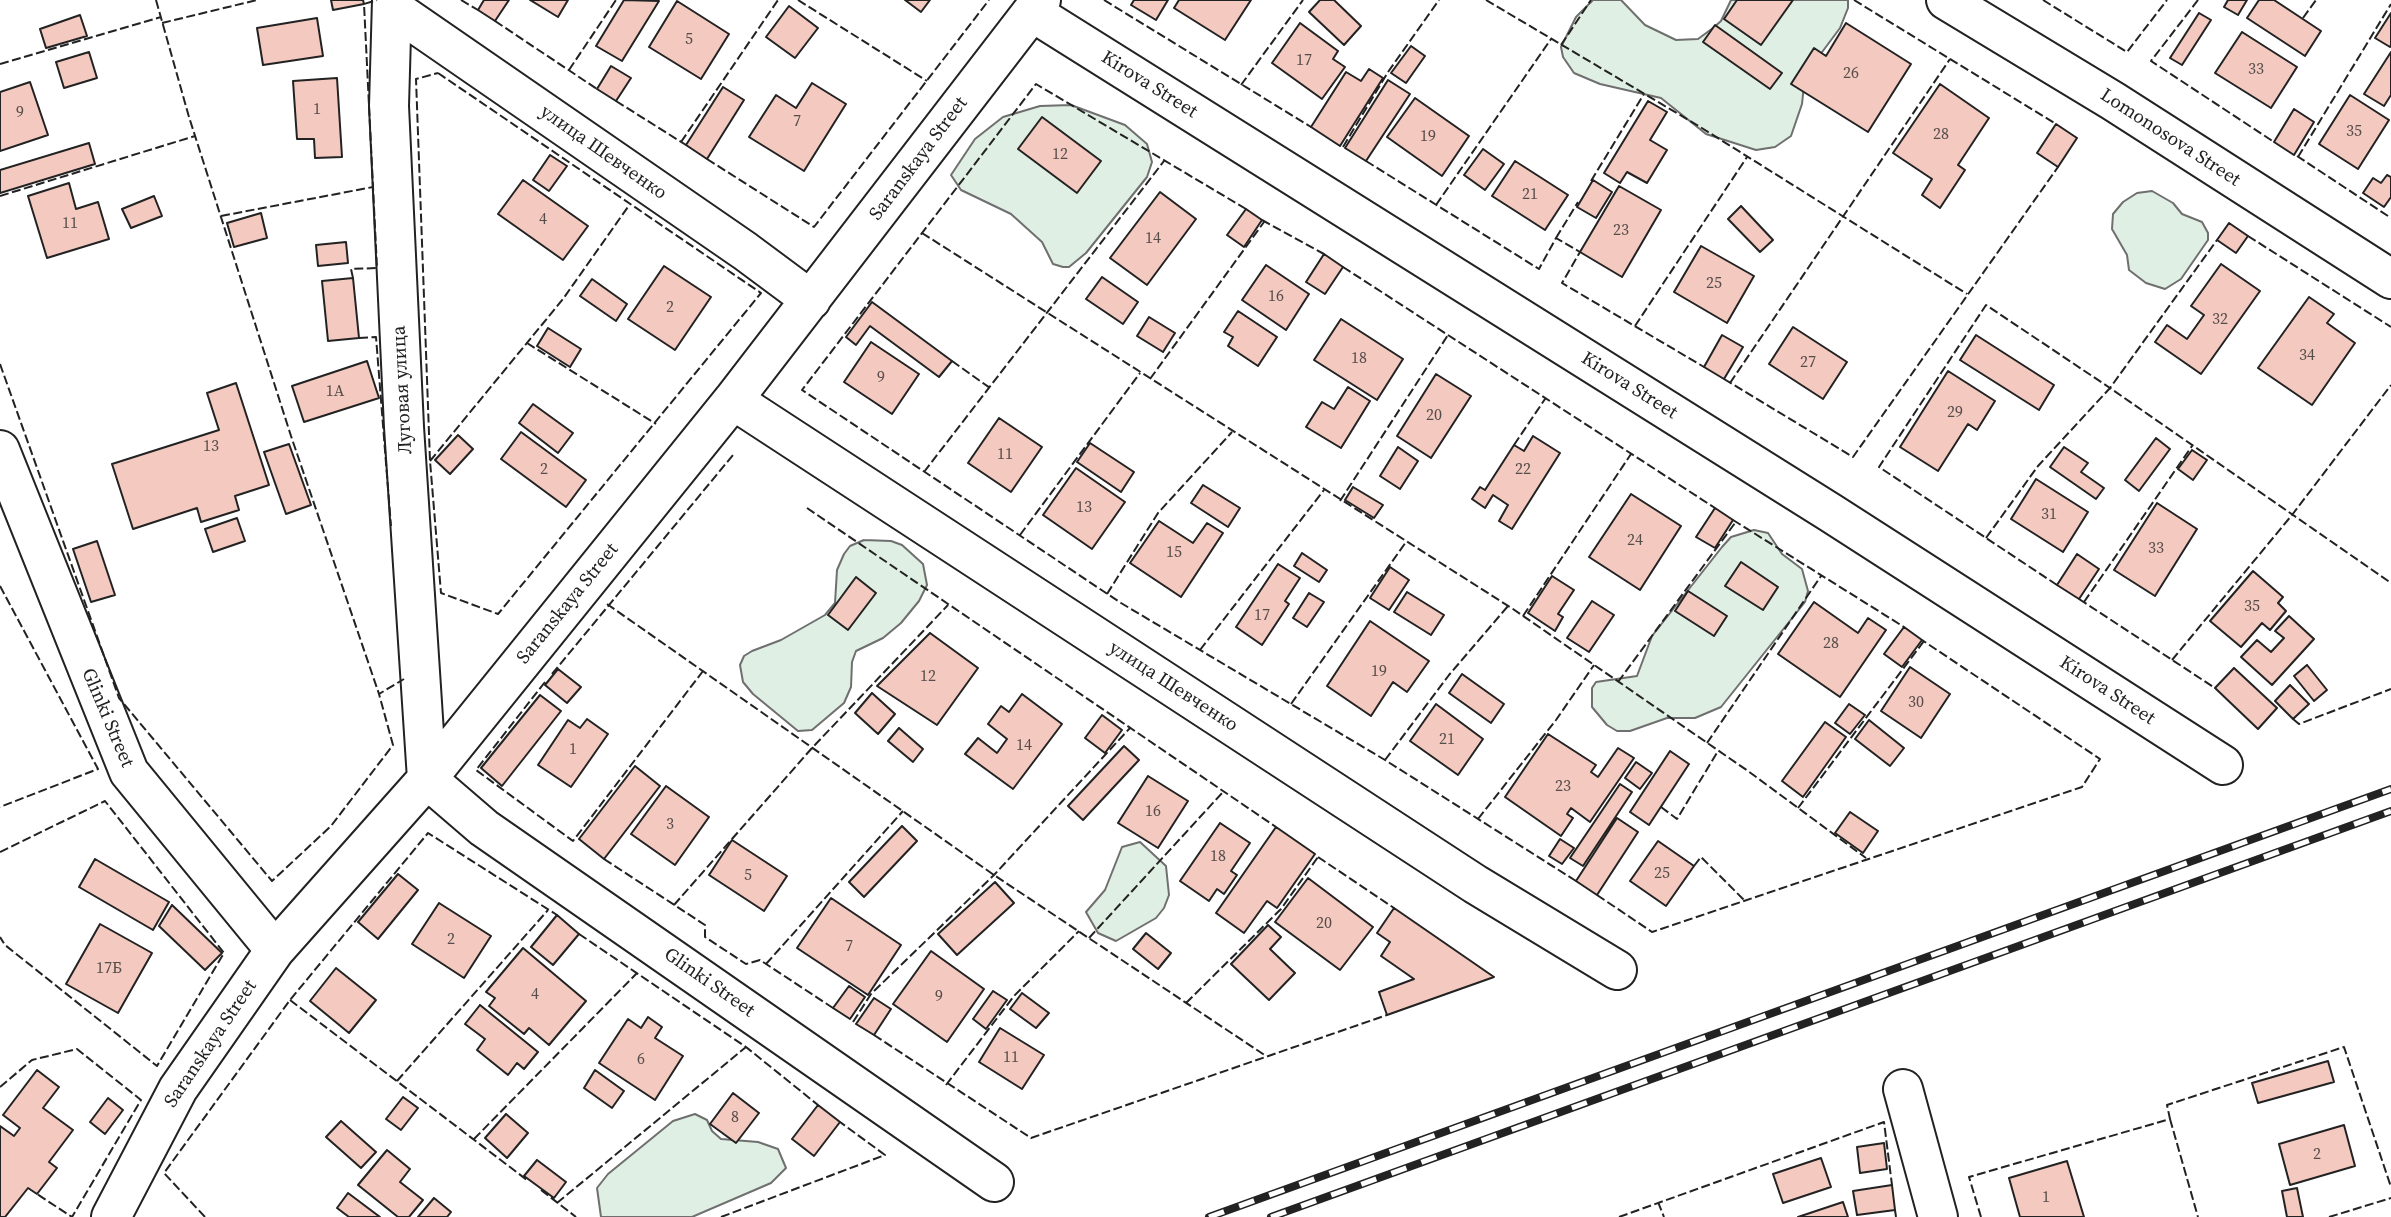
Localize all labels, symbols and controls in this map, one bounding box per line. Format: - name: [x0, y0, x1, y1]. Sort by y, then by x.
- house number: 5: [685, 30, 693, 50]
- street label: Kirova Street: [1097, 46, 1201, 124]
- house number: 17: [1296, 51, 1312, 71]
- house number: 33: [2248, 60, 2264, 80]
- house number: 26: [1843, 64, 1859, 84]
- street label: Lomonosova Street: [2096, 84, 2244, 192]
- street label: Saranskaya Street: [865, 93, 973, 225]
- house number: 1: [313, 100, 321, 120]
- street label: улица Шевченко: [535, 101, 671, 205]
- house number: 9: [16, 103, 24, 123]
- house number: 7: [793, 112, 801, 132]
- house number: 35: [2346, 122, 2362, 142]
- house number: 28: [1933, 125, 1949, 145]
- house number: 19: [1420, 127, 1436, 147]
- house number: 12: [1052, 145, 1068, 165]
- house number: 21: [1522, 185, 1538, 205]
- house number: 4: [539, 210, 547, 230]
- house number: 11: [62, 214, 78, 234]
- house number: 23: [1613, 221, 1629, 241]
- house number: 14: [1145, 229, 1161, 249]
- house number: 25: [1706, 274, 1722, 294]
- house number: 16: [1268, 287, 1284, 307]
- house number: 2: [666, 298, 674, 318]
- house number: 32: [2212, 310, 2228, 330]
- street label: Луговая улица: [388, 325, 418, 455]
- house number: 34: [2299, 346, 2315, 366]
- street label: Kirova Street: [1577, 347, 1681, 425]
- house number: 18: [1351, 349, 1367, 369]
- house number: 27: [1800, 353, 1816, 373]
- house number: 9: [877, 368, 885, 388]
- house number: 1А: [326, 382, 344, 402]
- house number: 29: [1947, 403, 1963, 423]
- house number: 20: [1426, 406, 1442, 426]
- house number: 13: [203, 437, 219, 457]
- house number: 11: [997, 445, 1013, 465]
- house number: 2: [540, 460, 548, 480]
- house number: 22: [1515, 460, 1531, 480]
- house number: 13: [1076, 498, 1092, 518]
- house number: 31: [2041, 505, 2057, 525]
- house number: 24: [1627, 531, 1643, 551]
- street label: Saranskaya Street: [512, 539, 624, 669]
- house number: 33: [2148, 539, 2164, 559]
- house number: 15: [1166, 543, 1182, 563]
- house number: 35: [2244, 597, 2260, 617]
- house number: 17: [1254, 606, 1270, 626]
- house number: 28: [1823, 634, 1839, 654]
- street label: улица Шевченко: [1104, 637, 1242, 737]
- street label: Kirova Street: [2055, 652, 2159, 730]
- house number: 19: [1371, 662, 1387, 682]
- street label: Glinki Street: [76, 665, 138, 771]
- house number: 12: [920, 667, 936, 687]
- house number: 30: [1908, 693, 1924, 713]
- house number: 21: [1439, 730, 1455, 750]
- house number: 14: [1016, 736, 1032, 756]
- house number: 1: [569, 740, 577, 760]
- house number: 23: [1555, 777, 1571, 797]
- house number: 16: [1145, 802, 1161, 822]
- house number: 3: [666, 815, 674, 835]
- house number: 18: [1210, 847, 1226, 867]
- house number: 25: [1654, 864, 1670, 884]
- house number: 5: [744, 866, 752, 886]
- house number: 20: [1316, 914, 1332, 934]
- house number: 2: [447, 930, 455, 950]
- house number: 7: [845, 937, 853, 957]
- street label: Glinki Street: [659, 943, 759, 1023]
- house number: 17Б: [96, 959, 122, 979]
- street label: Saranskaya Street: [160, 976, 262, 1112]
- house number: 4: [531, 985, 539, 1005]
- house number: 9: [935, 987, 943, 1007]
- house number: 11: [1003, 1048, 1019, 1068]
- house number: 6: [637, 1050, 645, 1070]
- house number: 8: [731, 1108, 739, 1128]
- house number: 2: [2313, 1145, 2321, 1165]
- house number: 1: [2042, 1188, 2050, 1208]

